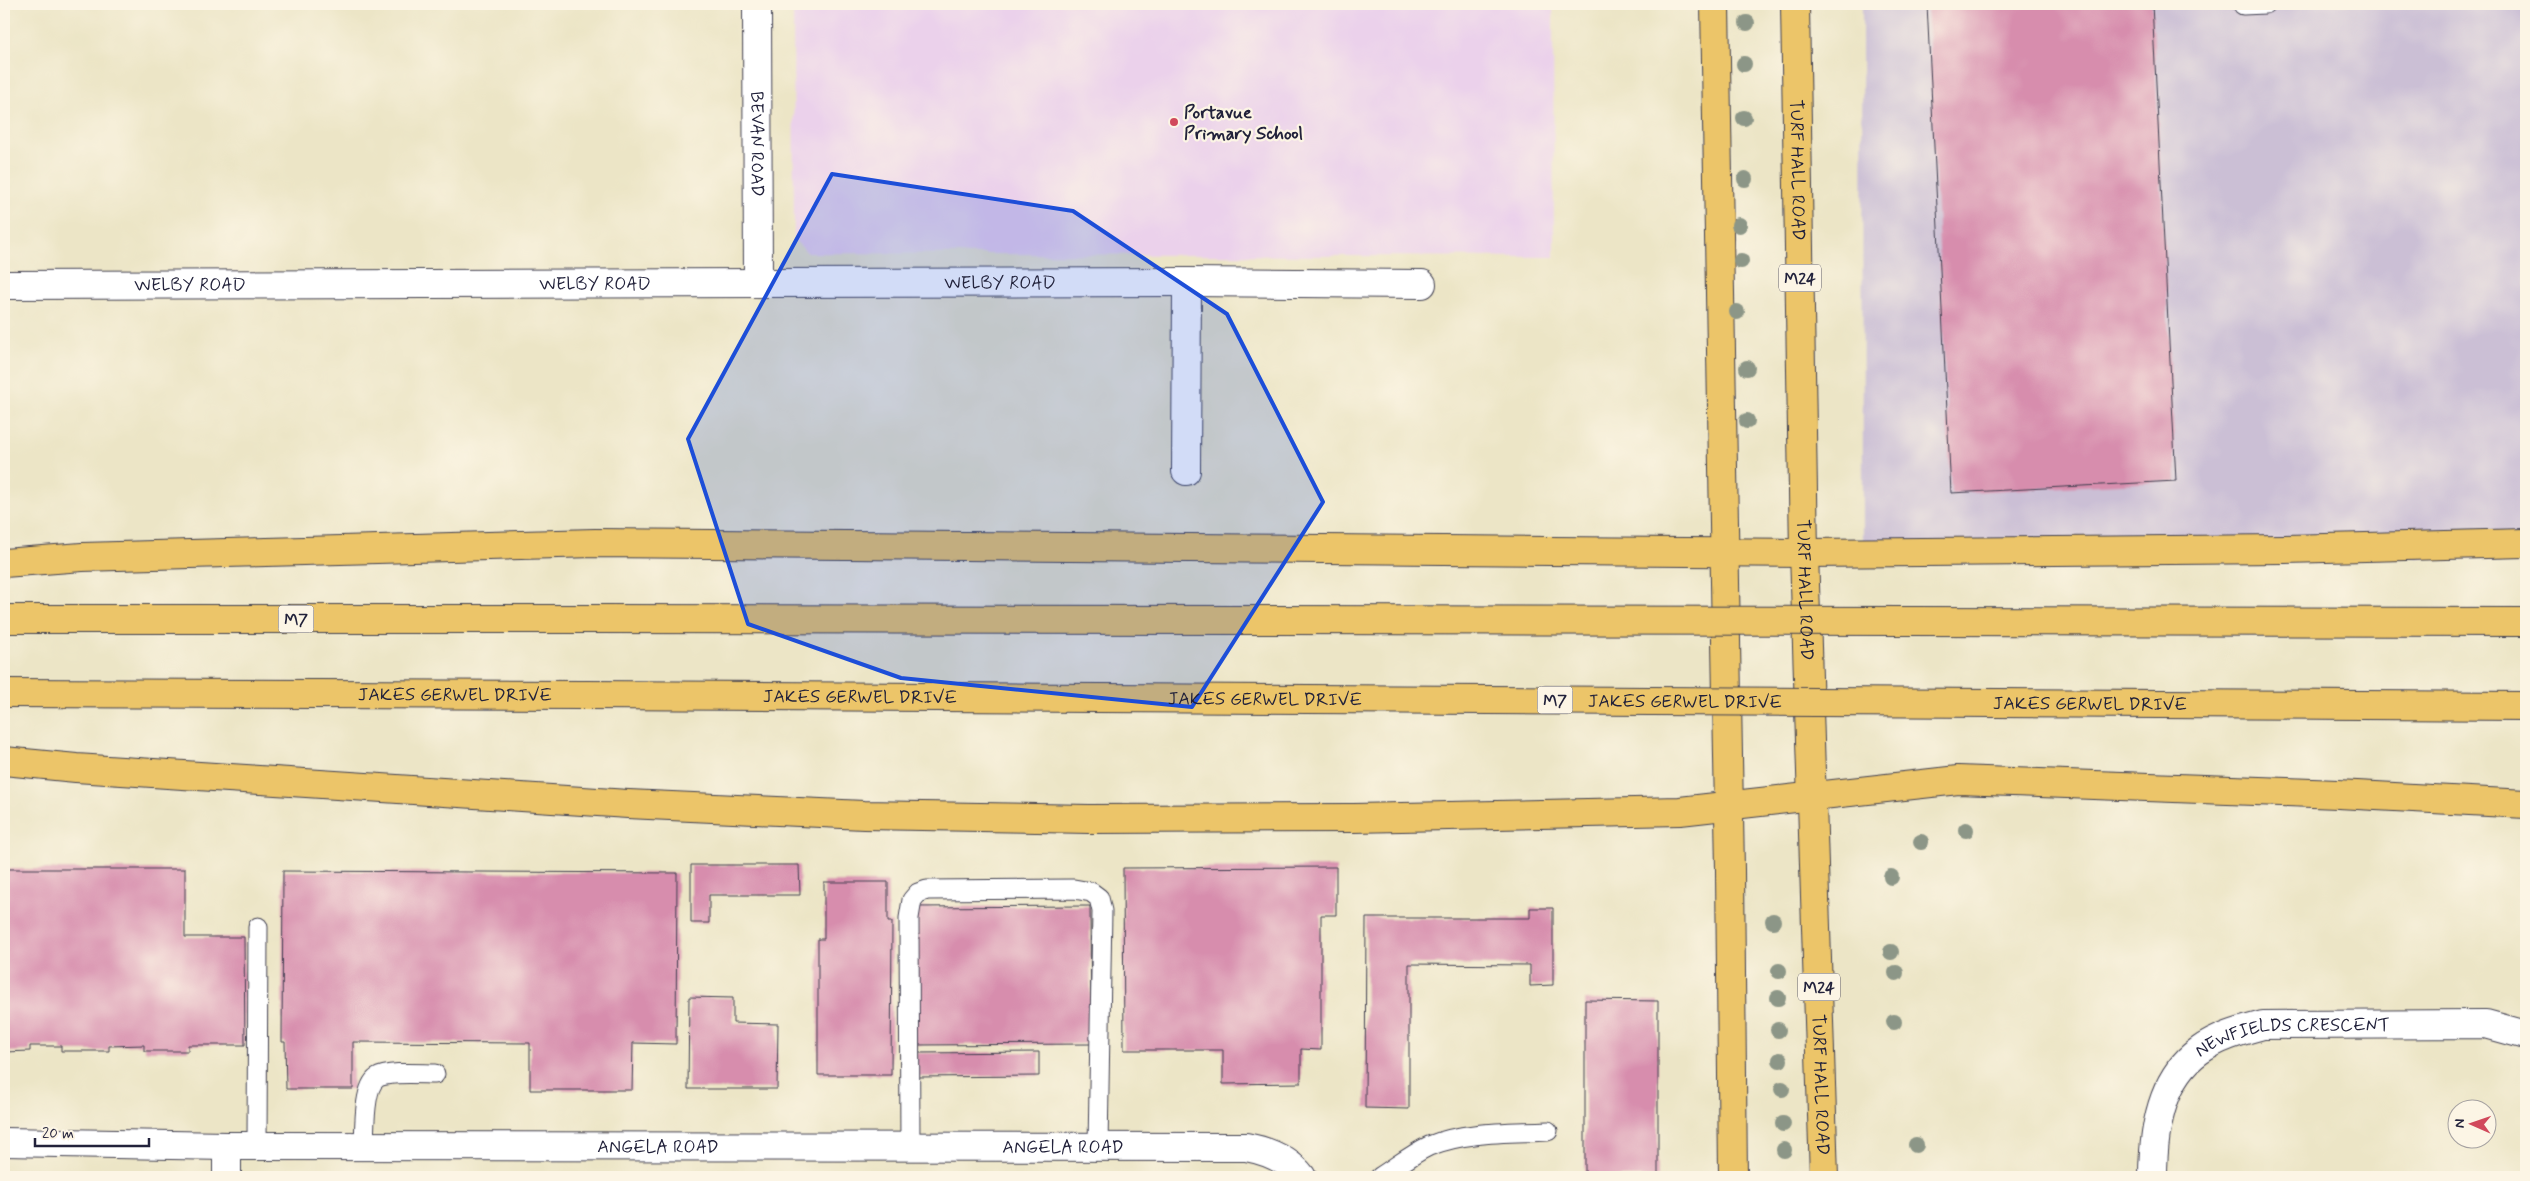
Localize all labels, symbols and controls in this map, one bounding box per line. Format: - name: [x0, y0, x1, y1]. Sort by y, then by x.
- street label: BEVAN ROAD: [744, 91, 769, 197]
- street label: TURF HALL ROAD: [1784, 99, 1810, 241]
- place label: Portavue Primary School: [1184, 101, 1303, 146]
- marker: Portavue Primary School: [1168, 116, 1180, 128]
- road number: M24: [1779, 264, 1821, 292]
- street label: WELBY ROAD: [944, 271, 1056, 296]
- street label: WELBY ROAD: [539, 272, 651, 297]
- street label: WELBY ROAD: [134, 273, 246, 298]
- street label: TURF HALL ROAD: [1790, 519, 1818, 661]
- road number: M7: [278, 606, 314, 632]
- street label: JAKES GERWEL DRIVE: [358, 683, 552, 708]
- street label: JAKES GERWEL DRIVE: [763, 685, 957, 710]
- road number: M7: [1538, 686, 1572, 714]
- street label: JAKES GERWEL DRIVE: [1168, 687, 1362, 712]
- street label: JAKES GERWEL DRIVE: [1588, 690, 1782, 715]
- street label: JAKES GERWEL DRIVE: [1993, 692, 2187, 717]
- road number: M24: [1798, 974, 1840, 1000]
- street label: NEWFIELDS CRESCENT: [2190, 1013, 2390, 1063]
- street label: TURF HALL ROAD: [1806, 1014, 1834, 1156]
- north arrow: [2448, 1098, 2498, 1148]
- scale bar: [35, 1116, 149, 1148]
- text: N: [2451, 1119, 2469, 1129]
- text: 20 m: [42, 1124, 74, 1144]
- street label: ANGELA ROAD: [597, 1135, 719, 1159]
- street label: ANGELA ROAD: [1002, 1136, 1124, 1160]

